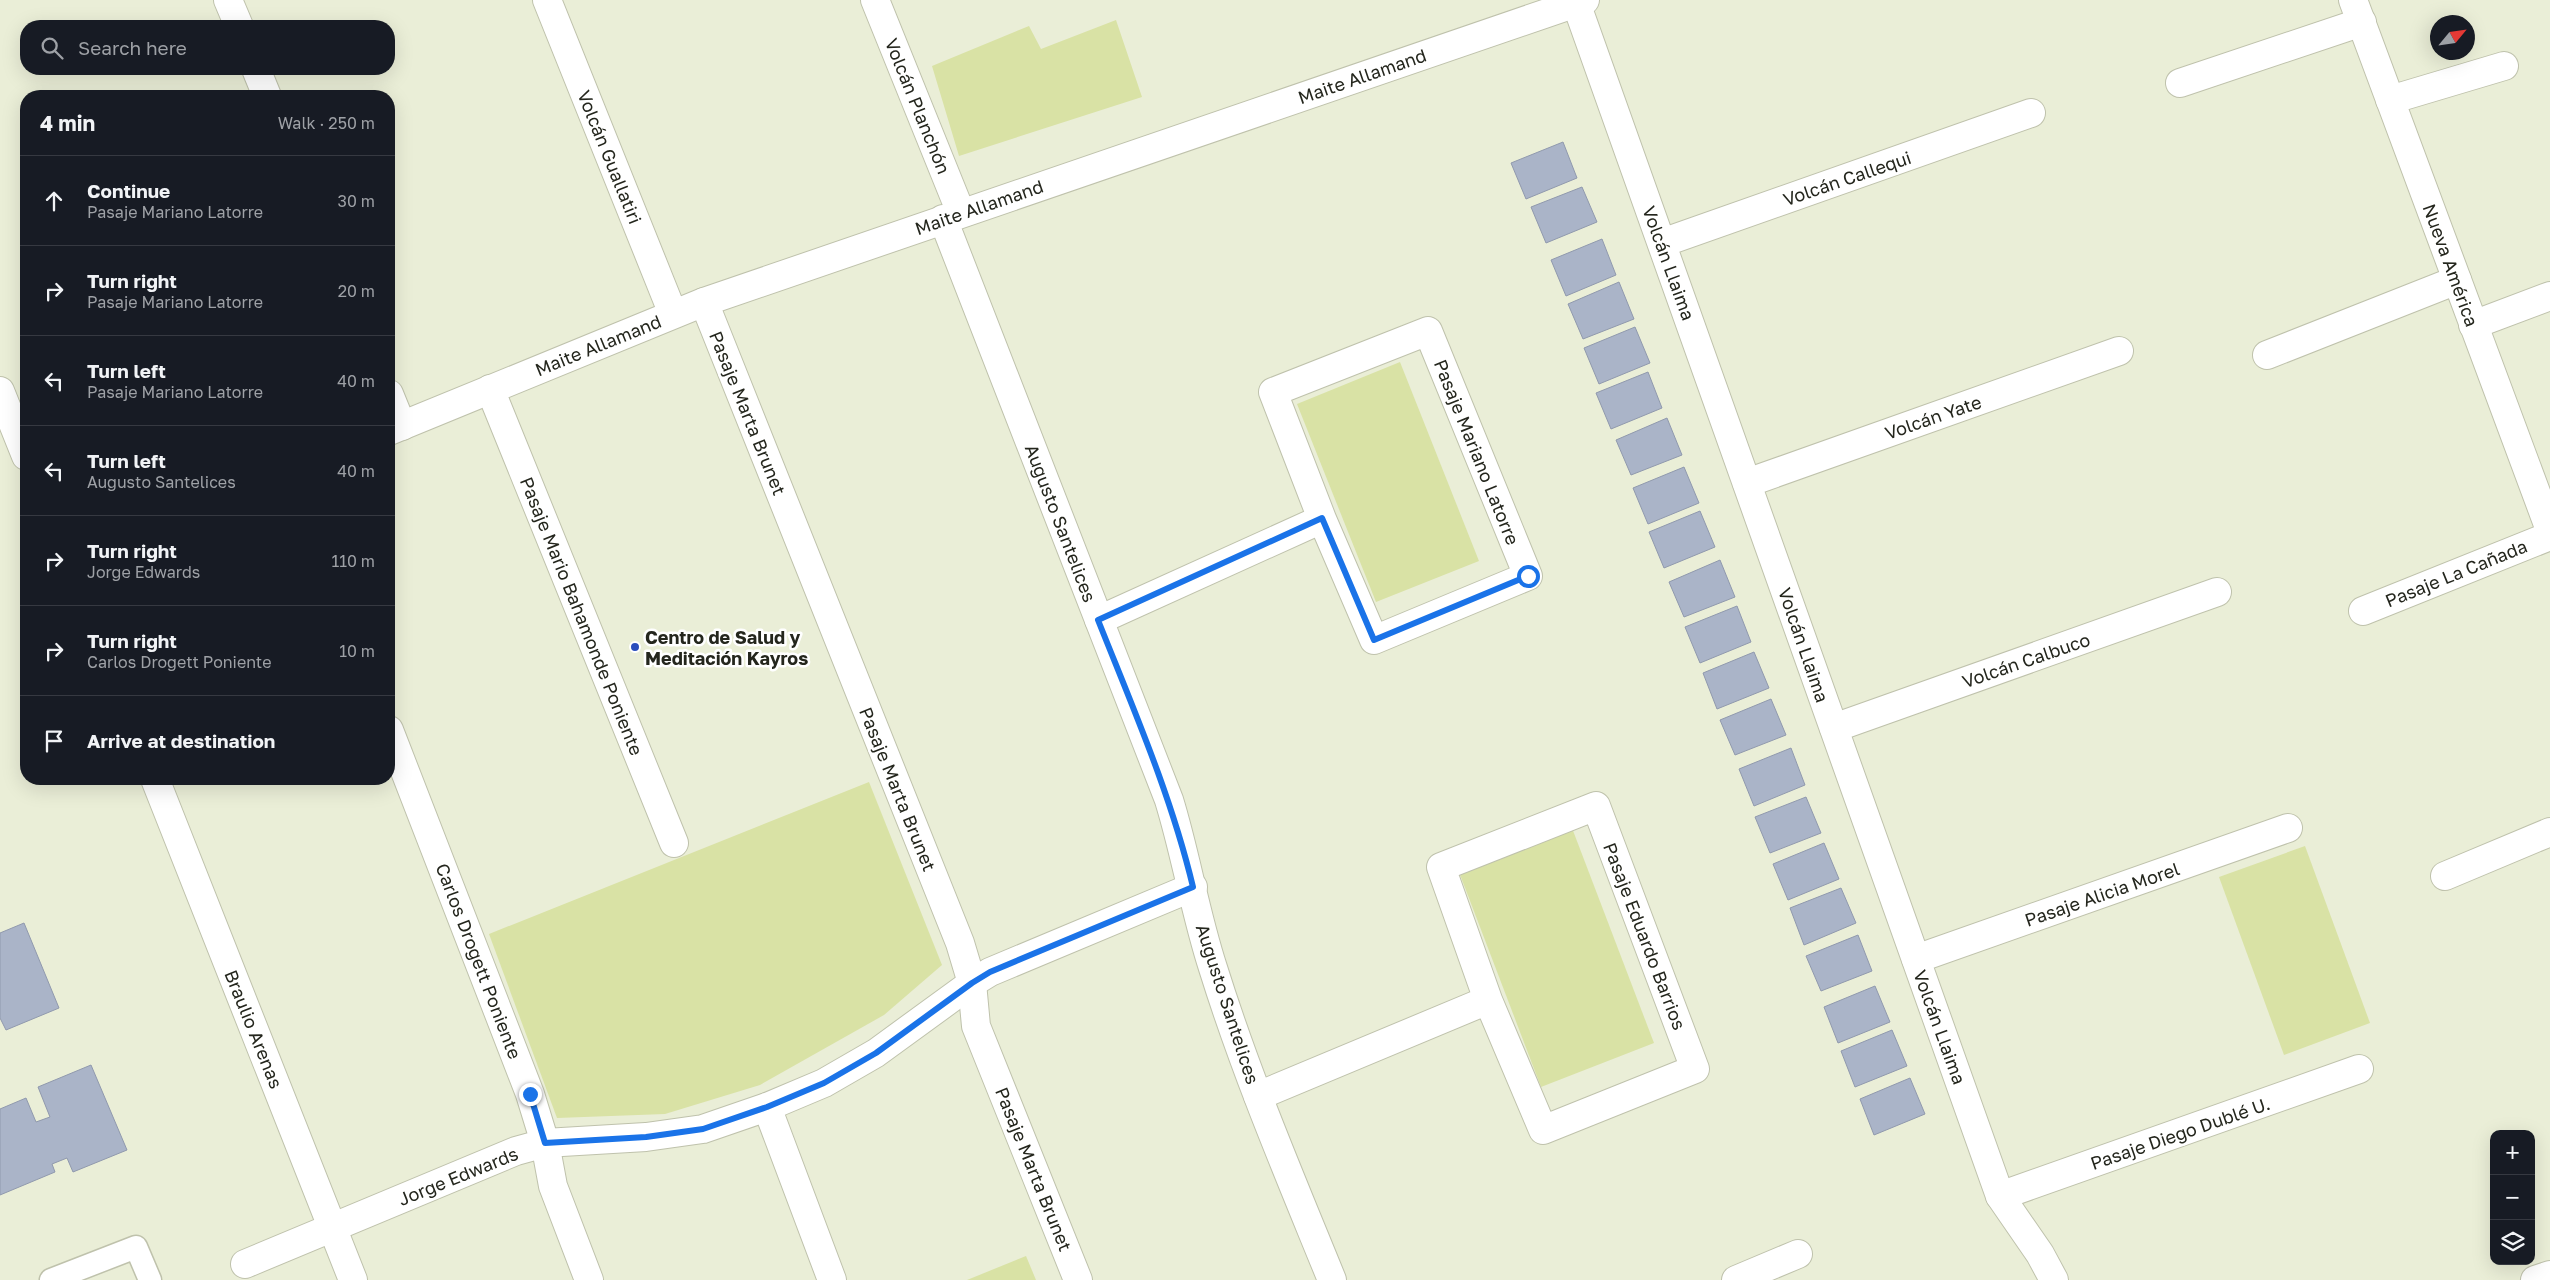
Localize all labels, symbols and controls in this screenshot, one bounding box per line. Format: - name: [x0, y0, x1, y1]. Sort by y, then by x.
- north arrow: [2430, 15, 2475, 60]
- search box: [20, 20, 395, 75]
- icon: search: [38, 34, 66, 62]
- street label: Volcán Planchón: [881, 35, 955, 177]
- text: Search here: [78, 36, 187, 59]
- street label: Maite Allamand: [1295, 44, 1429, 108]
- street label: Volcán Guallatiri: [573, 87, 647, 227]
- text: 4 min: [40, 110, 95, 136]
- text: Walk · 250 m: [278, 113, 375, 133]
- street label: Volcán Callequi: [1780, 146, 1914, 210]
- street label: Maite Allamand: [912, 175, 1046, 239]
- text: Continue: [87, 179, 170, 202]
- icon: ahead: [40, 187, 68, 215]
- text: 30 m: [338, 191, 375, 211]
- street label: Nueva América: [2419, 201, 2483, 329]
- text: Pasaje Mariano Latorre: [87, 202, 263, 222]
- street label: Volcán Llaima: [1638, 203, 1700, 323]
- text: Turn right: [87, 269, 177, 292]
- icon: right: [40, 277, 68, 305]
- text: 20 m: [338, 281, 375, 301]
- text: Pasaje Mariano Latorre: [87, 292, 263, 312]
- street label: Maite Allamand: [532, 310, 664, 380]
- street label: Pasaje Marta Brunet: [705, 328, 791, 498]
- street label: Pasaje Mariano Latorre: [1430, 356, 1524, 548]
- text: Turn left: [87, 359, 166, 382]
- icon: left: [40, 367, 68, 395]
- text: 40 m: [337, 371, 375, 391]
- text: Pasaje Mariano Latorre: [87, 382, 263, 402]
- street label: Volcán Yate: [1882, 390, 1984, 444]
- street label: Augusto Santelices: [1021, 441, 1101, 605]
- text: Turn left: [87, 449, 166, 472]
- icon: left: [40, 457, 68, 485]
- text: 40 m: [337, 461, 375, 481]
- text: Augusto Santelices: [87, 472, 236, 492]
- street label: Pasaje Mario Bahamonde Poniente: [516, 473, 648, 759]
- street label: Pasaje La Cañada: [2382, 534, 2530, 612]
- text: Turn right: [87, 539, 177, 562]
- icon: right: [40, 547, 68, 575]
- text: 110 m: [331, 551, 375, 571]
- text: Jorge Edwards: [87, 562, 200, 582]
- route start: [1517, 565, 1540, 588]
- street label: Volcán Llaima: [1774, 585, 1834, 705]
- place label: Centro de Salud y Meditación Kayros: [645, 626, 808, 669]
- street label: Volcán Calbuco: [1959, 628, 2093, 692]
- text: Turn right: [87, 629, 177, 652]
- icon: right: [40, 637, 68, 665]
- text: 10 m: [339, 641, 375, 661]
- marker: Centro de Salud y Meditación Kayros: [629, 641, 641, 653]
- text: Carlos Drogett Poniente: [87, 652, 272, 672]
- street label: Pasaje Marta Brunet: [855, 704, 941, 874]
- icon: arrive: [40, 727, 68, 755]
- text: Arrive at destination: [87, 729, 275, 752]
- street label: Pasaje Eduardo Barrios: [1599, 839, 1691, 1033]
- street label: Pasaje Alicia Morel: [2022, 857, 2182, 931]
- street label: Carlos Drogett Poniente: [432, 860, 526, 1062]
- street label: Augusto Santelices: [1192, 921, 1264, 1087]
- street label: Braulio Arenas: [220, 966, 288, 1092]
- street label: Volcán Llaima: [1909, 967, 1971, 1087]
- route end: [519, 1083, 542, 1106]
- street label: Pasaje Marta Brunet: [991, 1084, 1077, 1254]
- street label: Pasaje Diego Dublé U.: [2087, 1092, 2273, 1174]
- map controls: [2490, 1130, 2535, 1265]
- button: +: [2490, 1130, 2535, 1175]
- street label: Jorge Edwards: [395, 1142, 521, 1210]
- button: −: [2490, 1175, 2535, 1220]
- button: layers: [2490, 1220, 2535, 1265]

